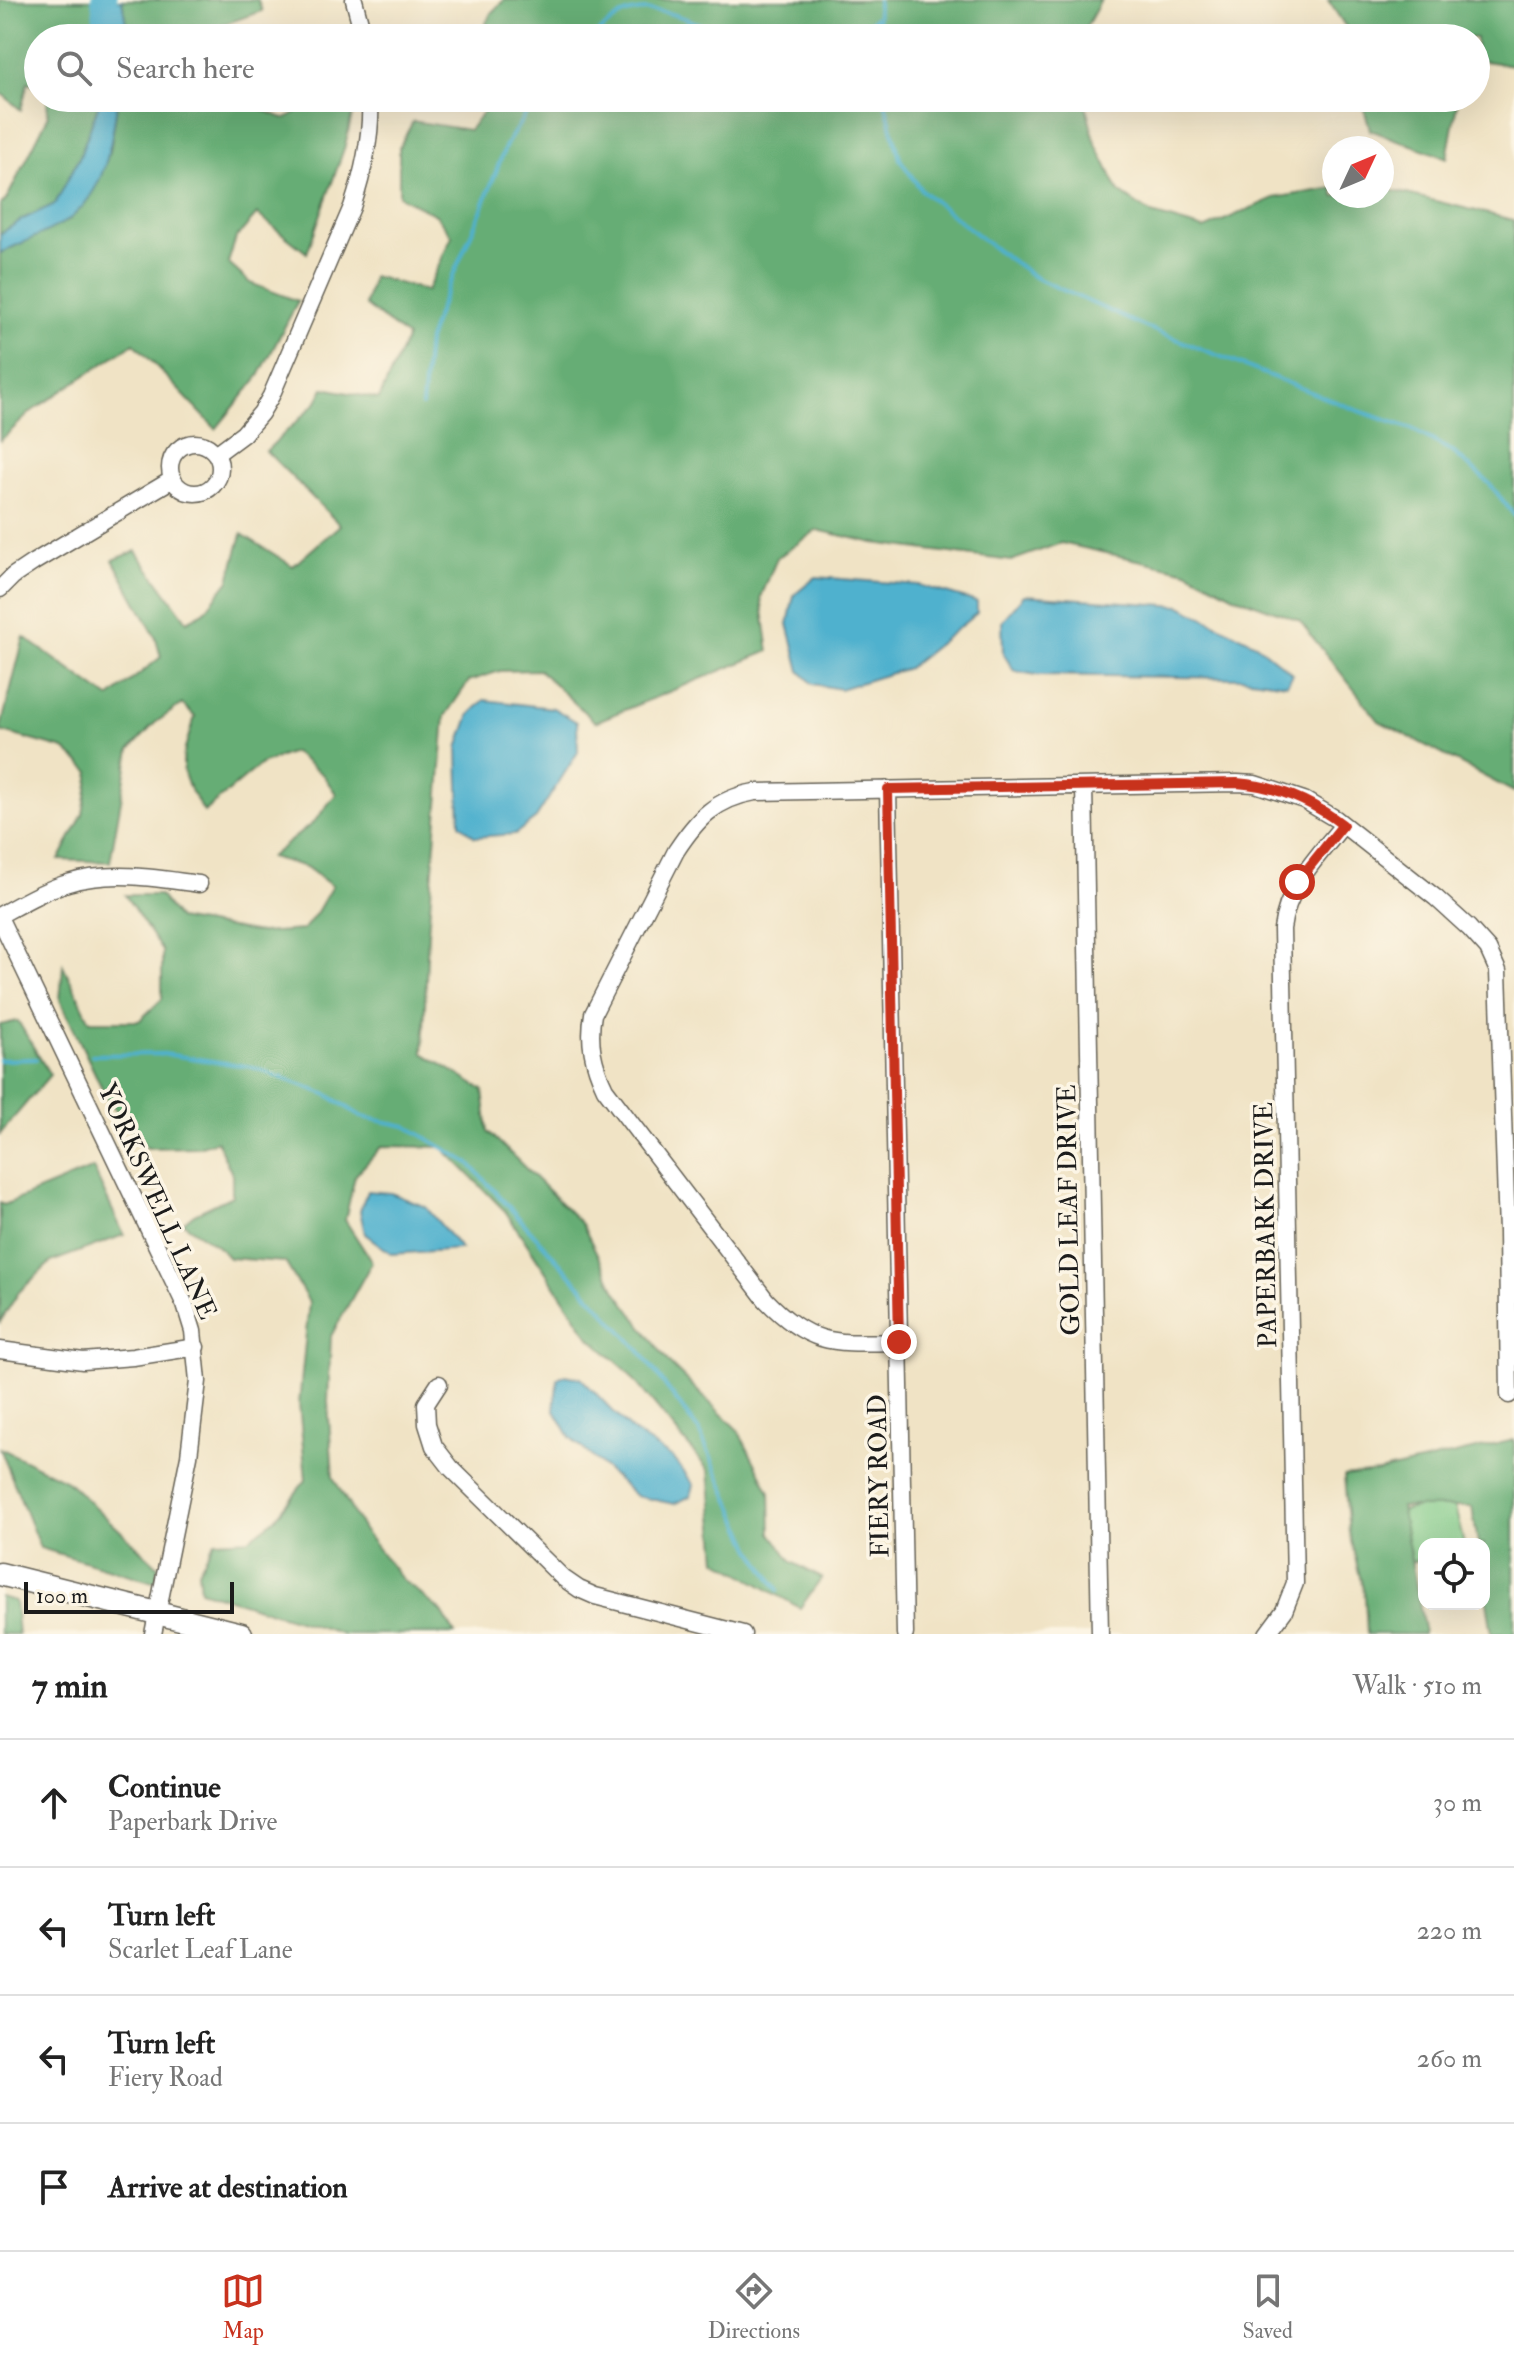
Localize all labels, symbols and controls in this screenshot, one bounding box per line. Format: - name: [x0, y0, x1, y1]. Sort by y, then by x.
- search box: [24, 24, 1490, 112]
- icon: search: [52, 46, 96, 90]
- text: Search here: [116, 50, 255, 87]
- north arrow: [1322, 136, 1394, 208]
- route start: [1279, 864, 1315, 900]
- street label: YORKSWELL LANE: [91, 1078, 224, 1324]
- street label: GOLD LEAF DRIVE: [1051, 1084, 1087, 1336]
- street label: PAPERBARK DRIVE: [1248, 1102, 1284, 1348]
- route end: [881, 1324, 917, 1360]
- street label: FIERY ROAD: [862, 1394, 896, 1558]
- map controls: [1418, 1538, 1490, 1610]
- button: locate: [1418, 1538, 1490, 1610]
- scale bar: [24, 1578, 234, 1614]
- text: 100 m: [36, 1582, 88, 1610]
- text: 7 min: [32, 1665, 108, 1708]
- text: Walk · 510 m: [1352, 1670, 1482, 1702]
- text: Continue: [108, 1769, 221, 1806]
- icon: ahead: [32, 1781, 76, 1825]
- text: 30 m: [1433, 1787, 1482, 1819]
- text: Paperbark Drive: [108, 1806, 277, 1838]
- text: Turn left: [108, 1897, 215, 1934]
- icon: left: [32, 1909, 76, 1953]
- text: 220 m: [1417, 1915, 1482, 1947]
- text: Scarlet Leaf Lane: [108, 1934, 293, 1966]
- text: Turn left: [108, 2025, 215, 2062]
- icon: left: [32, 2037, 76, 2081]
- text: 260 m: [1417, 2043, 1482, 2075]
- text: Fiery Road: [108, 2062, 223, 2094]
- icon: arrive: [32, 2165, 76, 2209]
- text: Arrive at destination: [108, 2169, 348, 2206]
- tab: Map: [221, 2269, 265, 2345]
- tab: Directions: [708, 2269, 800, 2345]
- tab: Saved: [1243, 2269, 1293, 2345]

